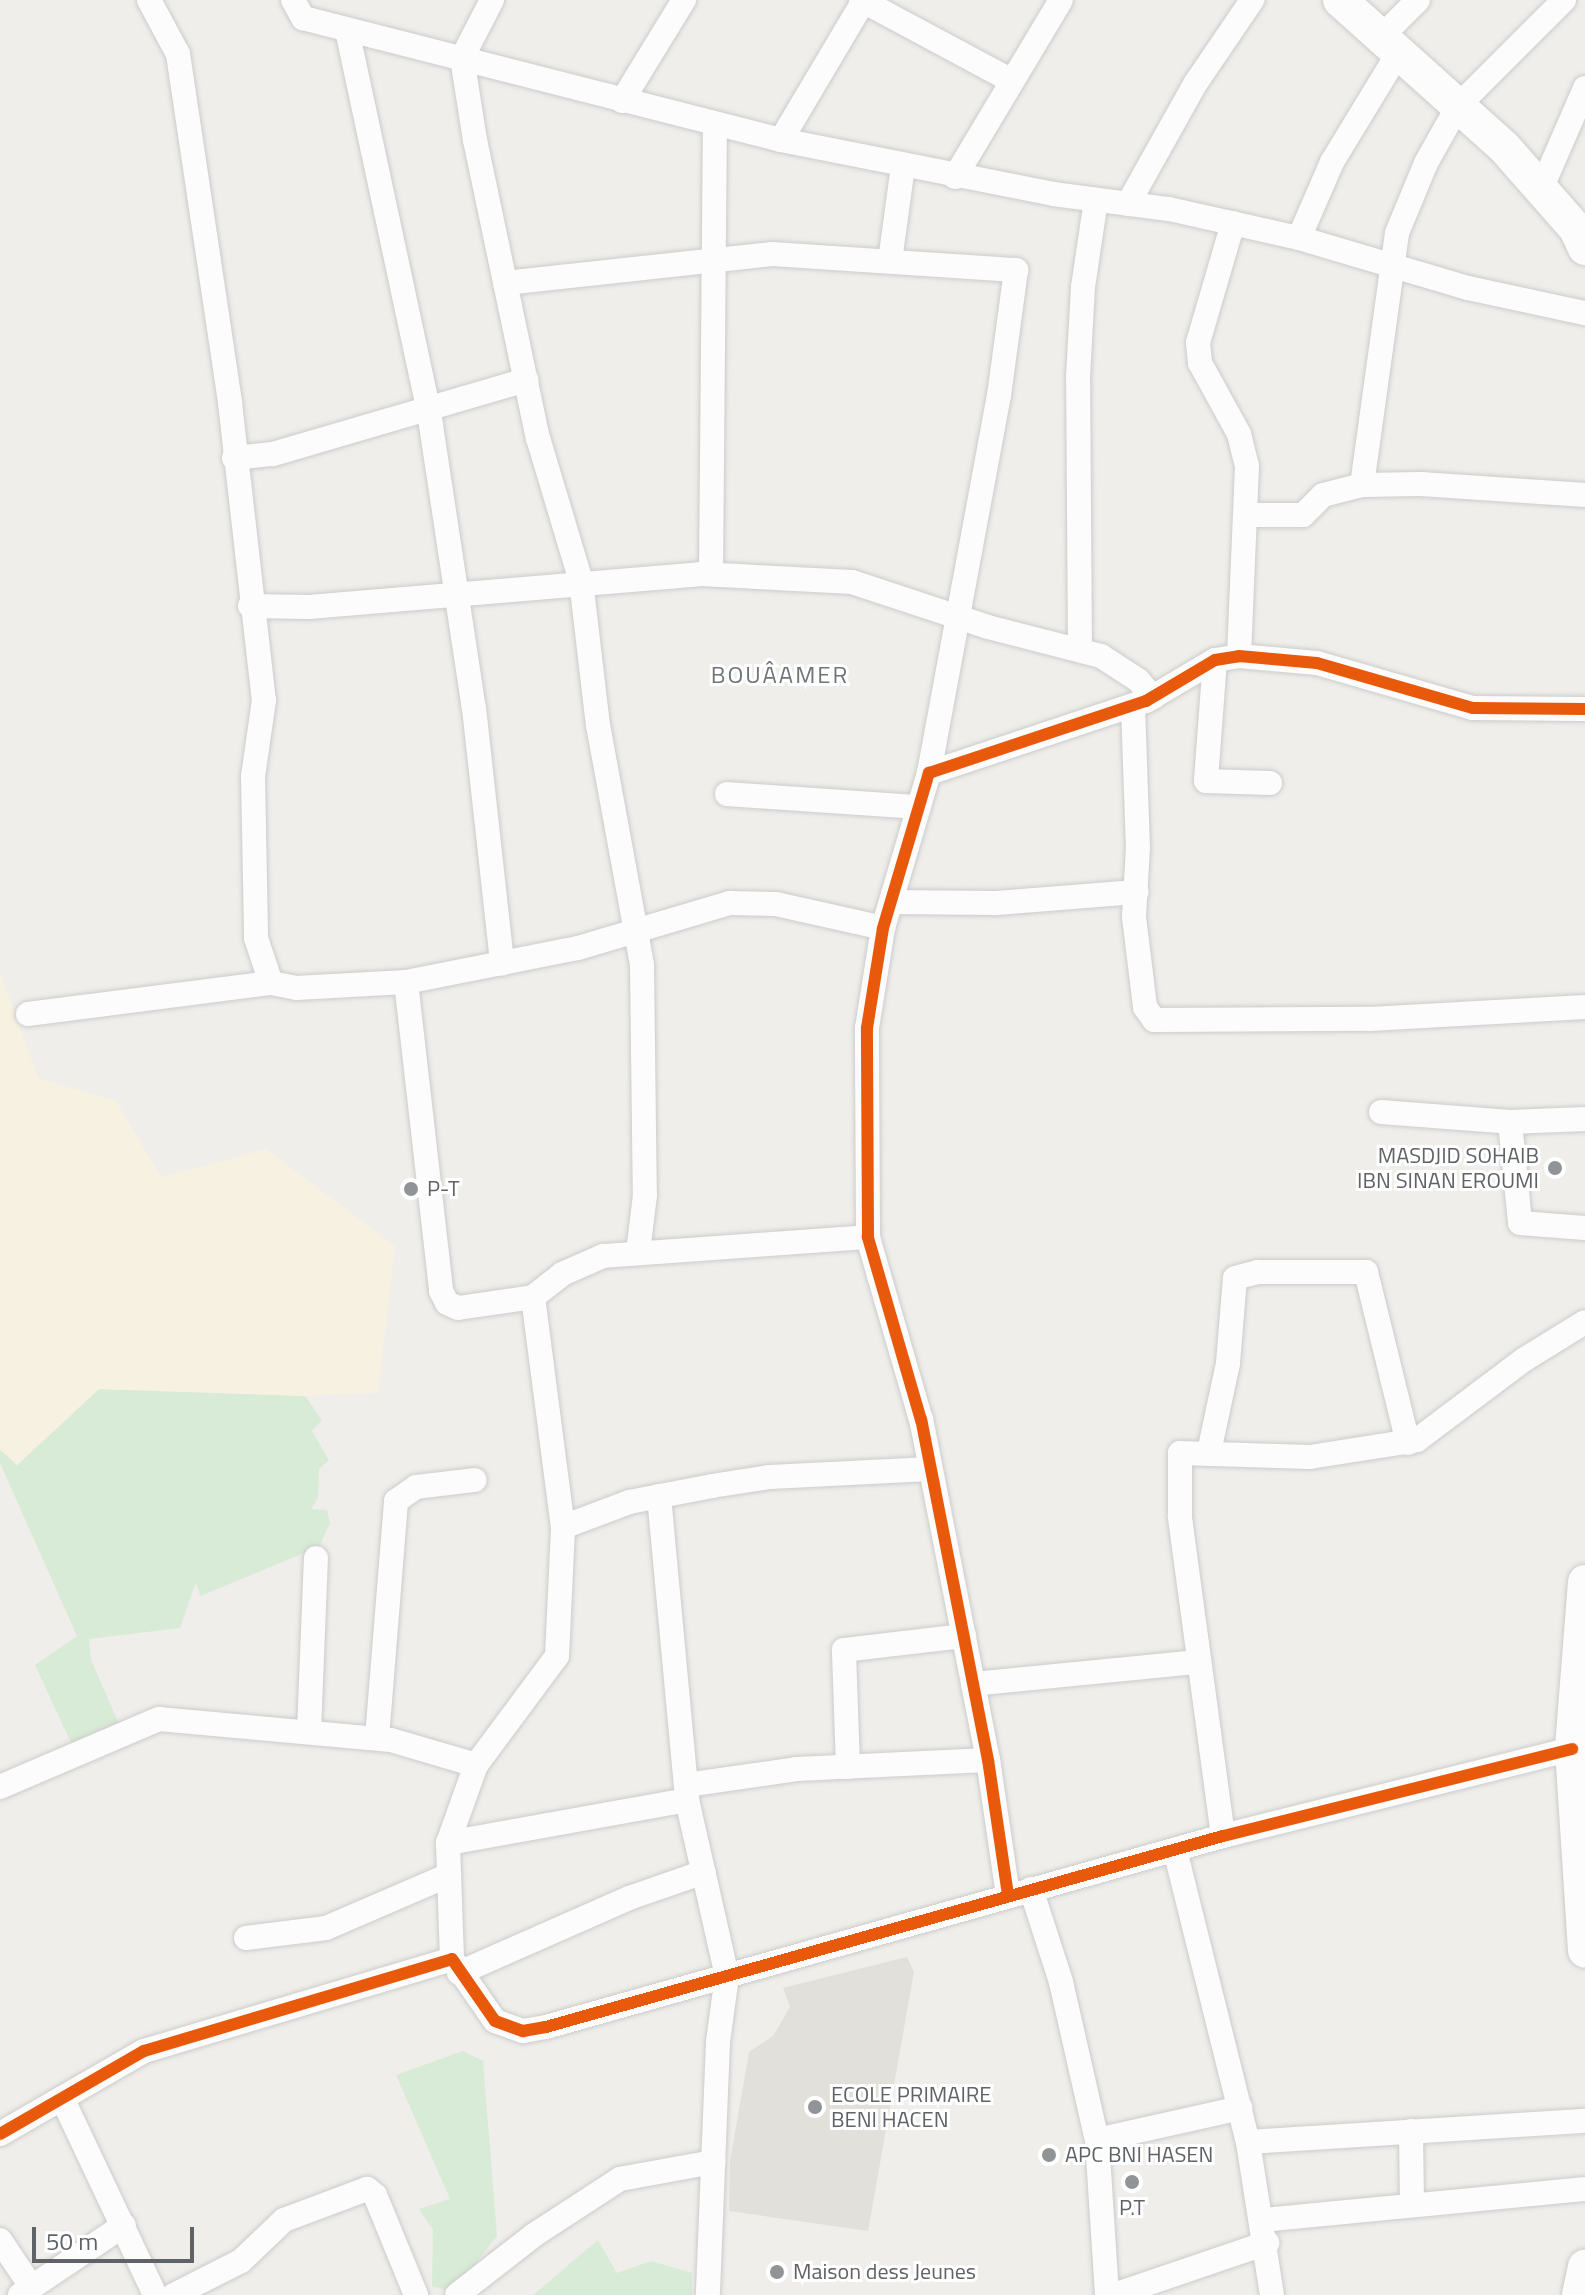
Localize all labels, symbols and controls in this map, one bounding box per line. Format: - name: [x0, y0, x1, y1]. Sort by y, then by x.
- district label: BOUÂAMER: [711, 661, 849, 689]
- place label: MASDJID SOHAIB IBN SINAN EROUMI: [1357, 1142, 1539, 1194]
- marker: MASDJID SOHAIB IBN SINAN EROUMI: [1546, 1159, 1564, 1177]
- place label: P-T: [427, 1176, 460, 1202]
- marker: P-T: [402, 1180, 420, 1198]
- place label: ECOLE PRIMAIRE BENI HACEN: [831, 2081, 992, 2132]
- marker: ECOLE PRIMAIRE BENI HACEN: [806, 2098, 824, 2116]
- place label: APC BNI HASEN: [1065, 2142, 1213, 2168]
- marker: APC BNI HASEN: [1040, 2146, 1058, 2164]
- marker: P.T: [1123, 2173, 1141, 2191]
- place label: P.T: [1119, 2195, 1145, 2221]
- scale bar: [36, 2211, 198, 2261]
- text: 50 m: [46, 2223, 98, 2259]
- place label: Maison dess Jeunes: [793, 2259, 976, 2285]
- marker: Maison dess Jeunes: [768, 2263, 786, 2281]

